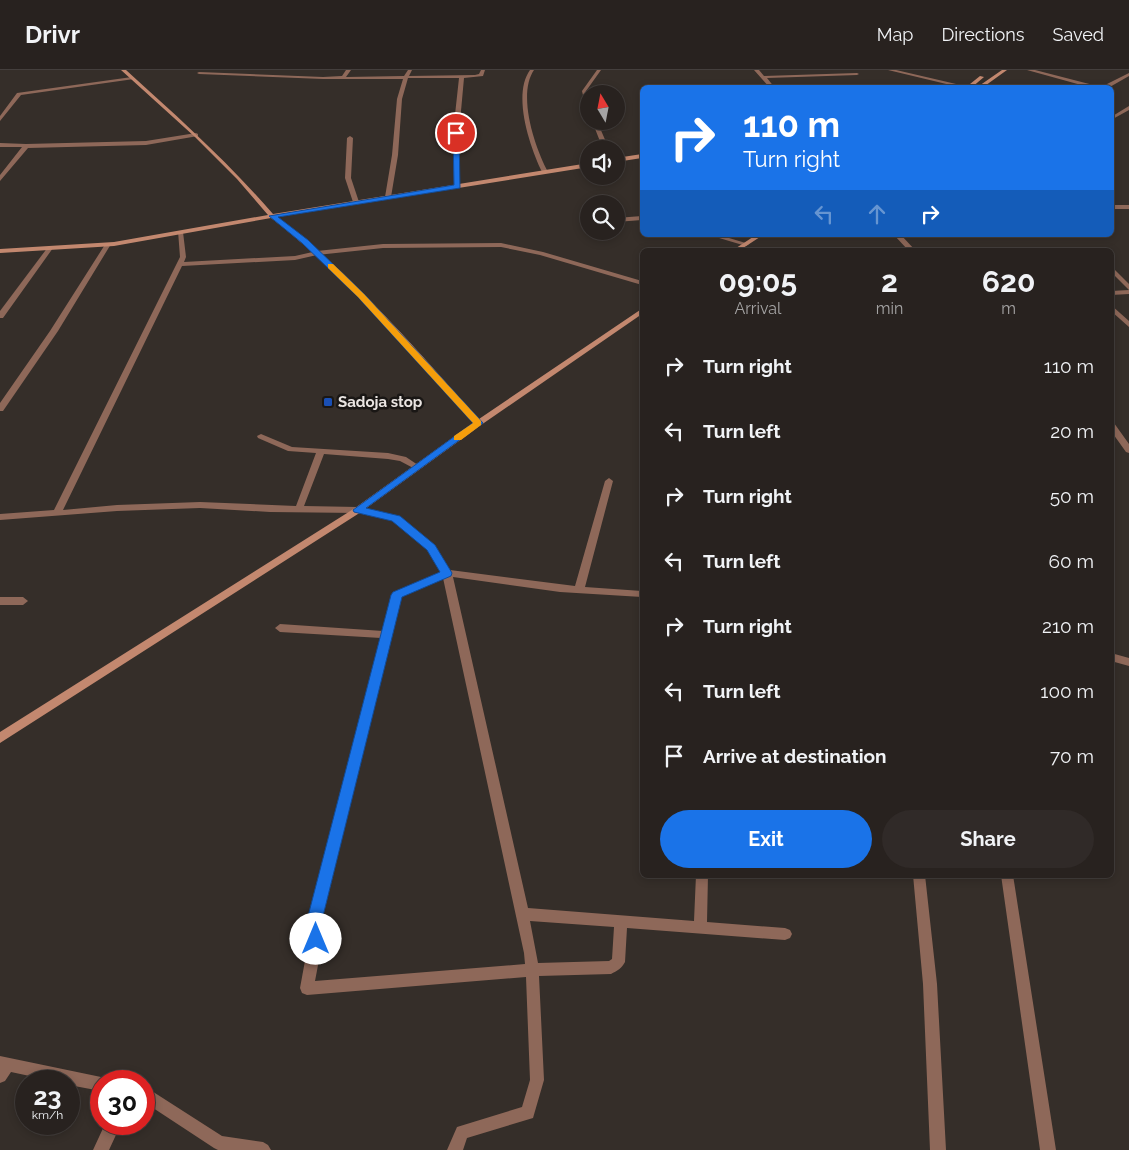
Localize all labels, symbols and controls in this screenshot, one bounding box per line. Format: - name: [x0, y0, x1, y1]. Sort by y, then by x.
- text: Drivr: [25, 20, 80, 49]
- text: Map: [877, 24, 913, 45]
- text: Directions: [941, 24, 1025, 45]
- text: Saved: [1053, 24, 1104, 45]
- north arrow: [580, 85, 625, 130]
- map controls: [580, 85, 625, 240]
- text: 110 m: [743, 104, 840, 145]
- icon: right: [660, 105, 725, 170]
- pin: [435, 112, 477, 154]
- icon: arrive: [442, 119, 470, 147]
- button: sound: [580, 140, 625, 185]
- text: Turn right: [743, 146, 840, 172]
- button: search: [580, 195, 625, 240]
- icon: left: [810, 200, 838, 228]
- icon: ahead: [863, 200, 891, 228]
- icon: right: [916, 200, 944, 228]
- text: 09:05: [719, 264, 797, 299]
- text: 2: [881, 264, 898, 299]
- text: 620: [982, 264, 1035, 299]
- text: Arrival: [734, 299, 781, 318]
- text: min: [876, 299, 903, 318]
- text: m: [1001, 299, 1016, 318]
- icon: right: [660, 352, 688, 380]
- text: Turn right: [703, 355, 792, 377]
- text: 110 m: [1044, 355, 1094, 377]
- place label: Sadoja stop: [338, 393, 423, 411]
- marker: Sadoja stop: [322, 396, 334, 408]
- icon: left: [660, 417, 688, 445]
- text: Turn left: [703, 420, 780, 442]
- text: 20 m: [1050, 420, 1094, 442]
- icon: right: [660, 482, 688, 510]
- text: Turn right: [703, 485, 792, 507]
- text: 50 m: [1050, 485, 1094, 507]
- icon: left: [660, 547, 688, 575]
- text: Turn left: [703, 550, 780, 572]
- text: 60 m: [1049, 550, 1094, 572]
- icon: right: [660, 612, 688, 640]
- text: Turn right: [703, 615, 792, 637]
- text: 210 m: [1042, 615, 1094, 637]
- icon: left: [660, 677, 688, 705]
- text: Turn left: [703, 680, 780, 702]
- text: 100 m: [1040, 680, 1094, 702]
- icon: arrive: [660, 742, 688, 770]
- text: Arrive at destination: [703, 745, 887, 767]
- text: 70 m: [1050, 745, 1094, 767]
- button: Exit: [660, 810, 872, 868]
- button: Share: [882, 810, 1094, 868]
- position arrow: [289, 912, 341, 964]
- speed limit sign: 30: [90, 1070, 155, 1135]
- text: 23: [33, 1081, 62, 1111]
- text: km/h: [32, 1108, 63, 1122]

